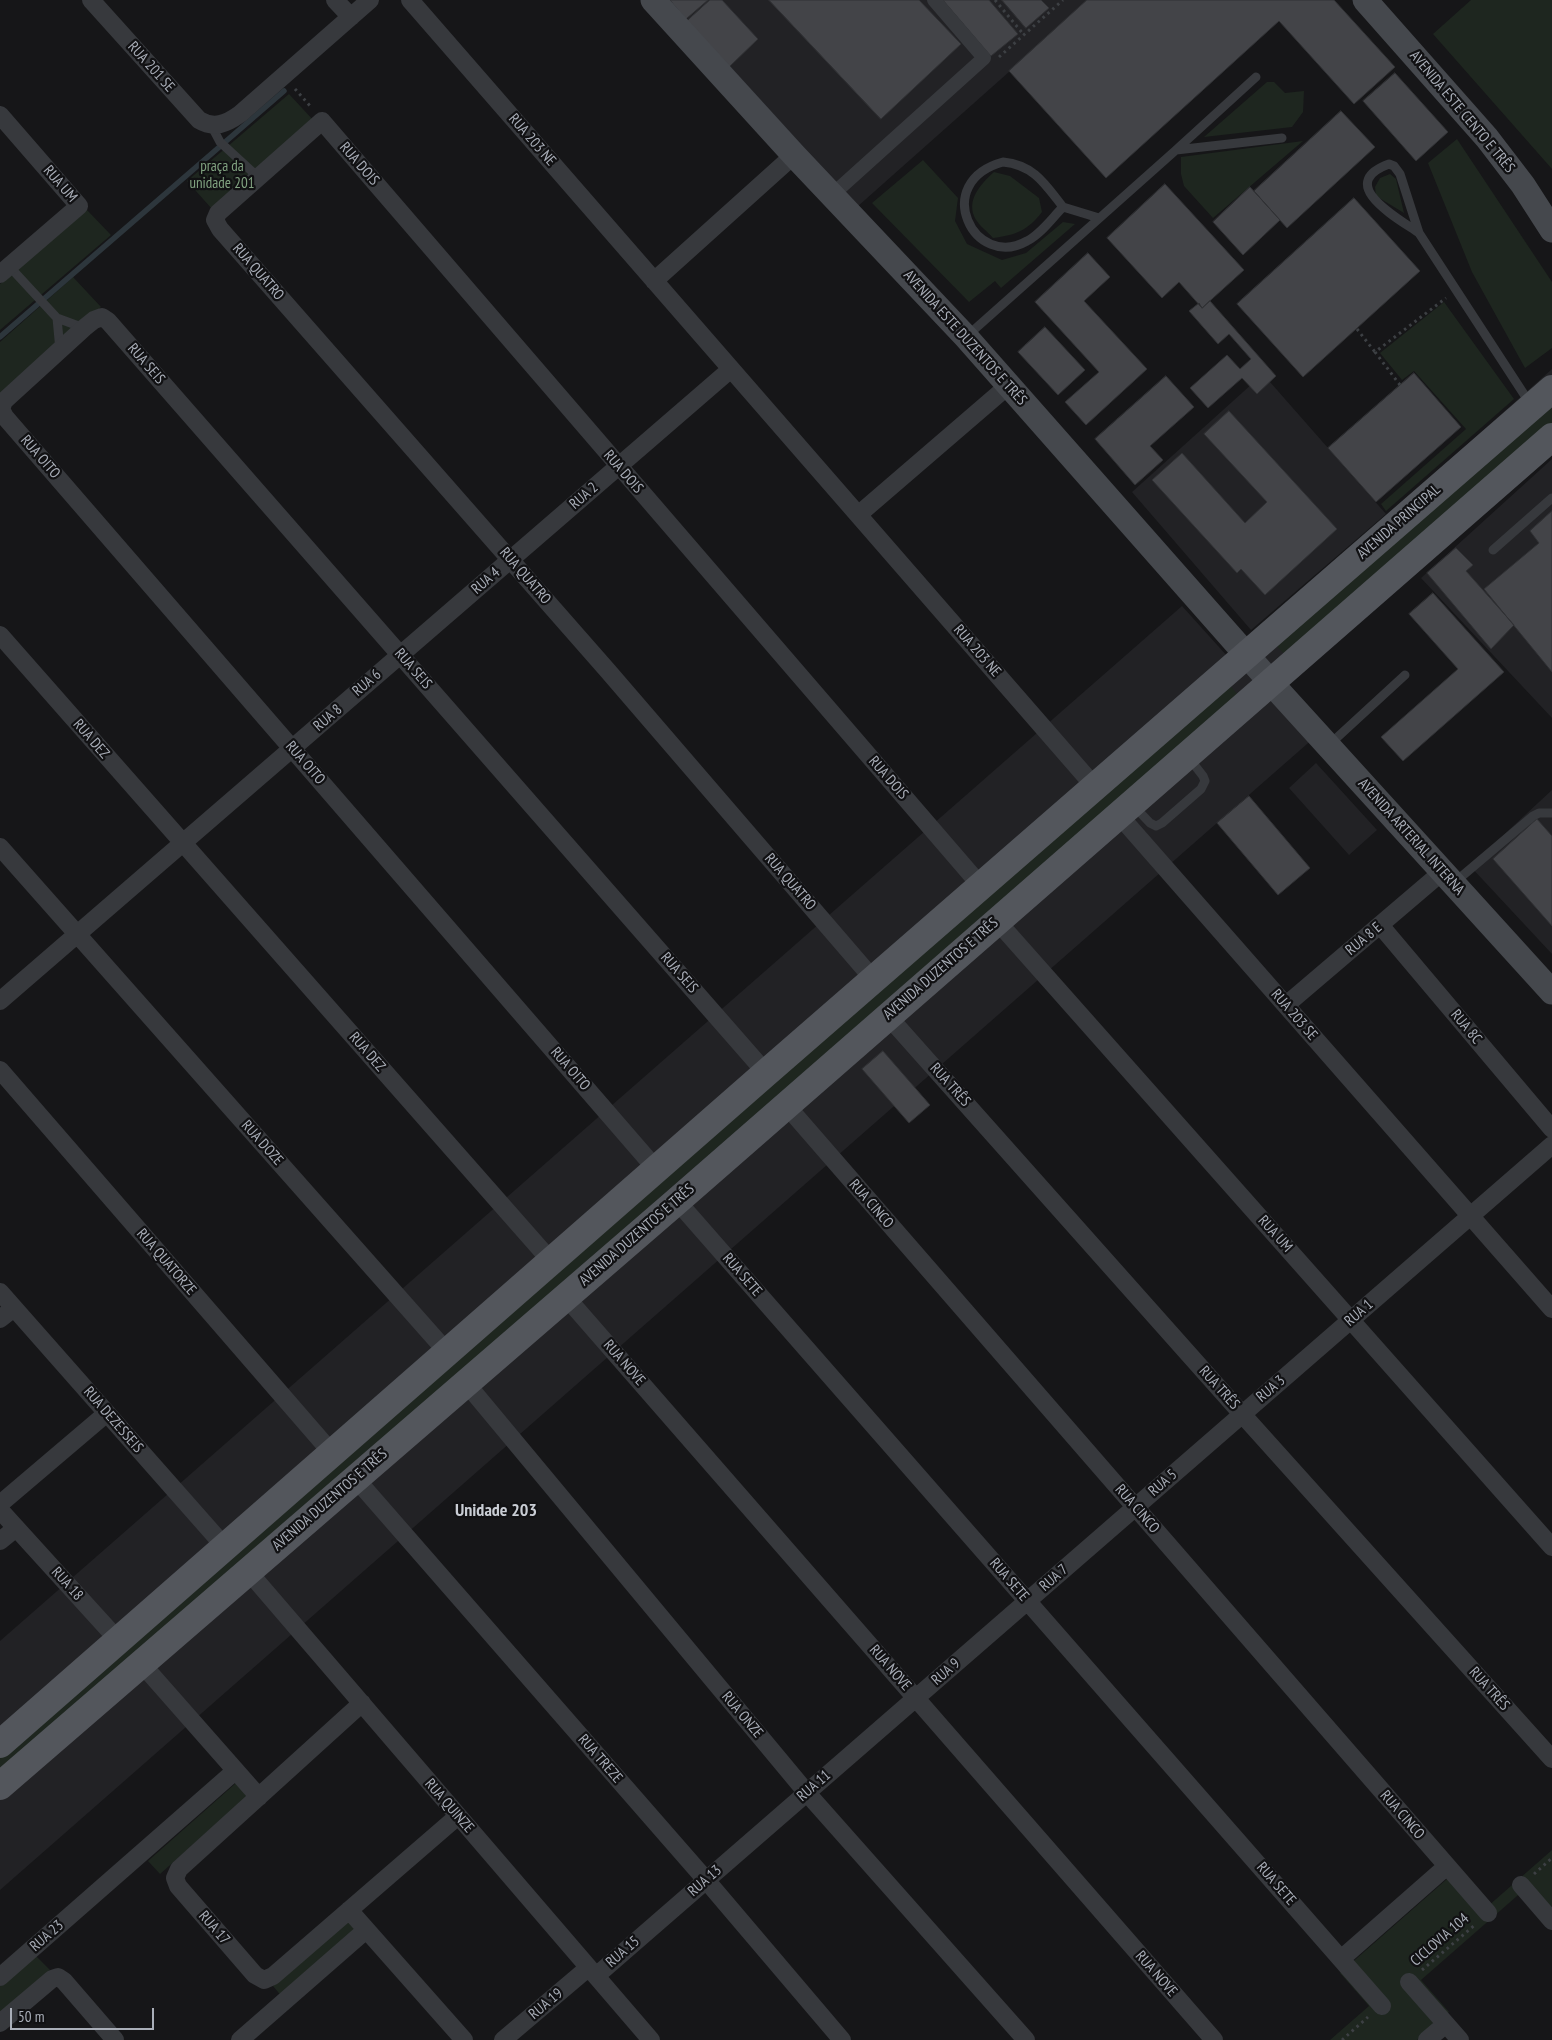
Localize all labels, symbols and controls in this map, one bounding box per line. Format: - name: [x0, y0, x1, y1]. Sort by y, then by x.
- street label: RUA 201 SE: [124, 38, 178, 96]
- street label: AVENIDA ESTE CENTO E TRÊS: [1406, 47, 1518, 177]
- street label: RUA 203 NE: [504, 110, 560, 170]
- street label: RUA DOIS: [335, 139, 383, 189]
- park label: praça da unidade 201: [190, 158, 254, 193]
- street label: RUA UM: [39, 162, 81, 206]
- street label: RUA QUATRO: [228, 240, 288, 304]
- street label: AVENIDA ESTE DUZENTOS E TRÊS: [900, 267, 1030, 409]
- street label: RUA SEIS: [123, 340, 169, 388]
- street label: RUA OITO: [16, 432, 64, 482]
- street label: RUA DOIS: [599, 447, 647, 497]
- street label: RUA 2: [566, 479, 602, 513]
- street label: AVENIDA PRINCIPAL: [1354, 481, 1444, 563]
- street label: RUA QUATRO: [495, 544, 555, 608]
- street label: RUA 4: [468, 564, 504, 598]
- street label: RUA 203 NE: [949, 621, 1005, 681]
- street label: RUA SEIS: [390, 645, 436, 693]
- street label: RUA 6: [349, 666, 385, 700]
- street label: RUA 8: [310, 701, 346, 735]
- street label: RUA DEZ: [69, 716, 113, 762]
- street label: RUA OITO: [281, 738, 329, 788]
- street label: RUA DOIS: [864, 753, 912, 803]
- street label: AVENIDA ARTERIAL INTERNA: [1354, 775, 1468, 899]
- street label: RUA QUATRO: [760, 850, 820, 914]
- street label: AVENIDA DUZENTOS E TRÊS: [880, 914, 1002, 1024]
- street label: RUA 8 E: [1342, 919, 1386, 959]
- street label: RUA SEIS: [656, 949, 702, 997]
- street label: RUA 203 SE: [1267, 986, 1321, 1044]
- street label: RUA 8C: [1447, 1006, 1485, 1048]
- street label: RUA DEZ: [345, 1029, 389, 1075]
- street label: RUA OITO: [546, 1044, 594, 1094]
- street label: RUA TRÊS: [926, 1060, 974, 1110]
- street label: RUA DOZE: [237, 1117, 287, 1169]
- street label: RUA CINCO: [845, 1176, 897, 1232]
- street label: AVENIDA DUZENTOS E TRÊS: [576, 1180, 698, 1290]
- street label: RUA UM: [1254, 1212, 1296, 1256]
- street label: RUA QUATORZE: [132, 1225, 200, 1299]
- street label: RUA SETE: [718, 1250, 766, 1300]
- street label: RUA 1: [1341, 1296, 1377, 1330]
- street label: RUA NOVE: [599, 1336, 649, 1390]
- street label: RUA TRÊS: [1195, 1363, 1243, 1413]
- street label: RUA 3: [1253, 1372, 1289, 1406]
- street label: RUA DEZESSEIS: [79, 1383, 147, 1457]
- street label: AVENIDA DUZENTOS E TRÊS: [269, 1445, 391, 1555]
- street label: RUA 5: [1145, 1466, 1181, 1500]
- street label: RUA CINCO: [1111, 1481, 1163, 1537]
- district label: Unidade 203: [455, 1500, 537, 1522]
- street label: RUA SETE: [985, 1555, 1033, 1605]
- street label: RUA 7: [1036, 1561, 1072, 1595]
- street label: RUA 18: [47, 1564, 87, 1604]
- street label: RUA NOVE: [865, 1641, 915, 1695]
- street label: RUA 9: [928, 1655, 964, 1689]
- street label: RUA TRÊS: [1465, 1664, 1513, 1714]
- street label: RUA ONZE: [718, 1688, 766, 1742]
- street label: RUA TREZE: [574, 1731, 626, 1787]
- street label: RUA 11: [793, 1766, 835, 1806]
- street label: RUA QUINZE: [421, 1775, 477, 1837]
- street label: RUA CINCO: [1376, 1787, 1428, 1843]
- street label: RUA SETE: [1252, 1859, 1300, 1909]
- street label: RUA 13: [684, 1861, 726, 1901]
- street label: RUA 17: [194, 1907, 234, 1949]
- street label: CICLOVIA 104: [1407, 1910, 1473, 1970]
- street label: RUA 23: [26, 1916, 68, 1956]
- street label: RUA 15: [602, 1932, 644, 1972]
- street label: RUA NOVE: [1131, 1947, 1181, 2001]
- street label: RUA 19: [525, 1985, 567, 2023]
- scale bar: [12, 1998, 156, 2030]
- text: 50 m: [18, 2007, 44, 2026]

